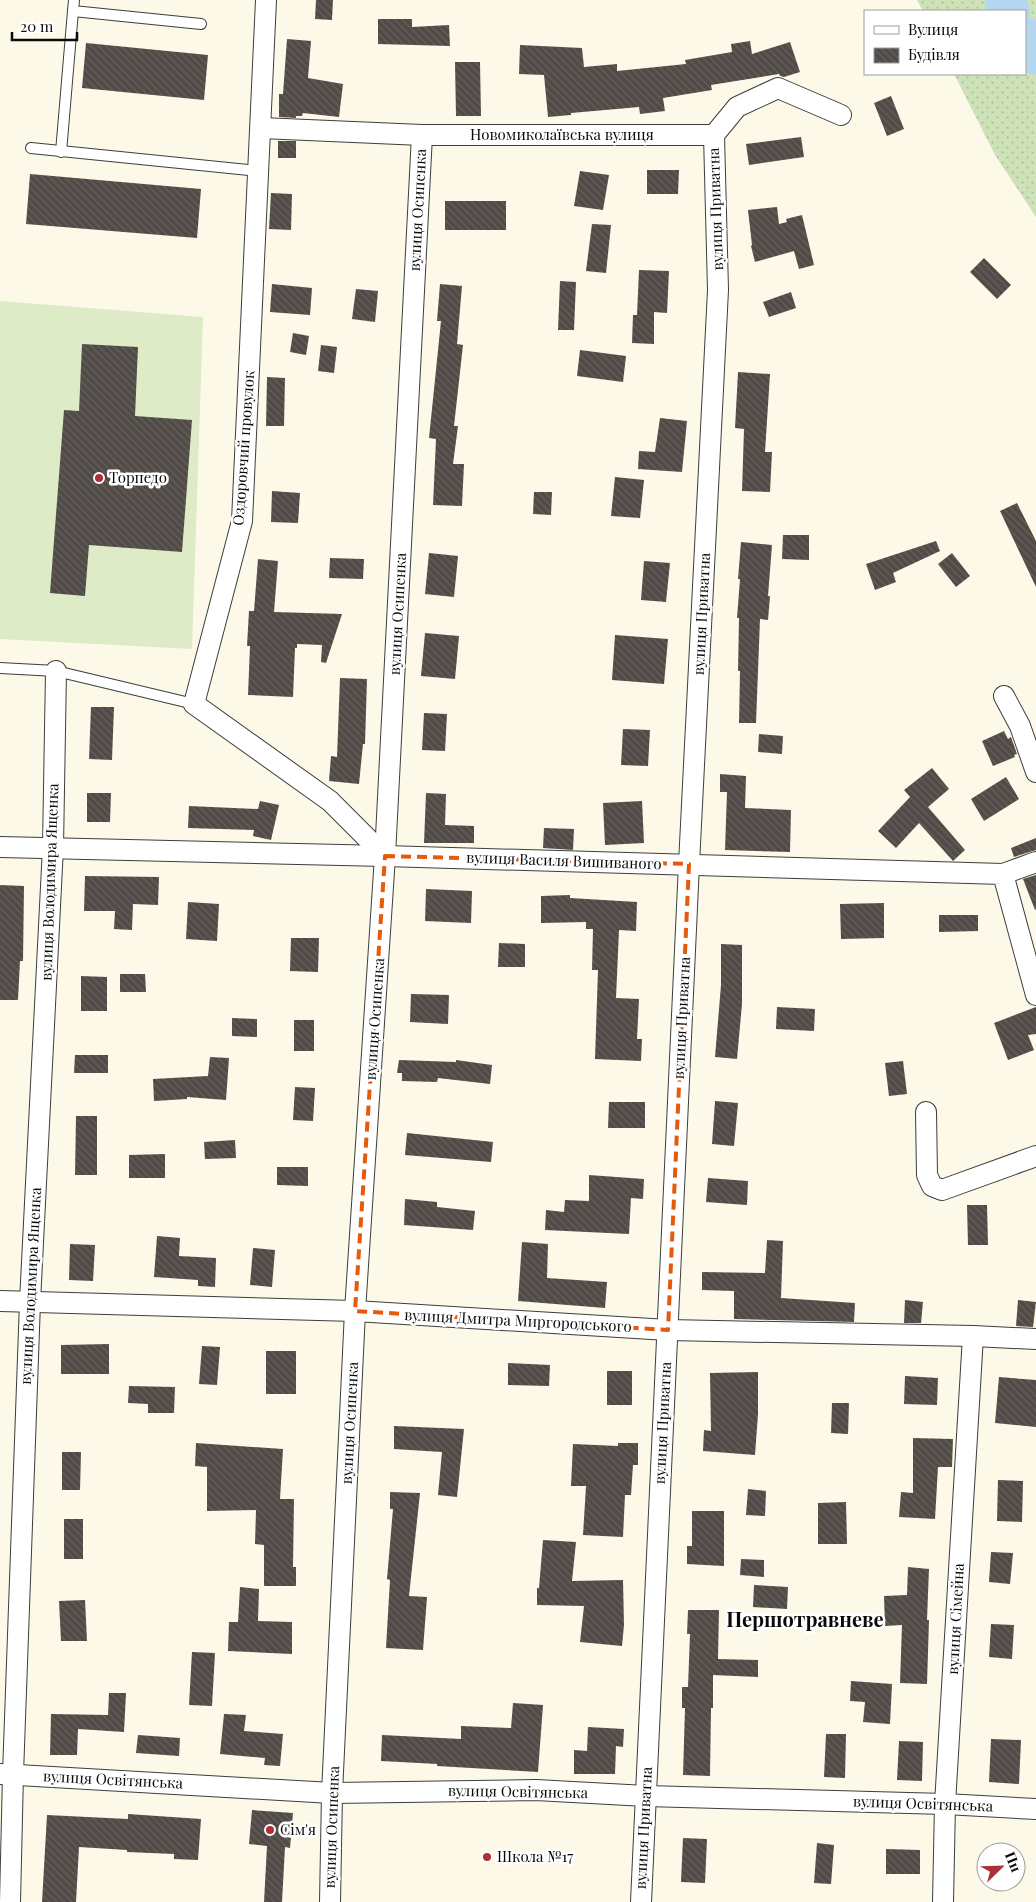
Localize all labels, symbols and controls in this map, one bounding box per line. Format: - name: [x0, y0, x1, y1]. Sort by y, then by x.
- scale bar: [12, 10, 78, 42]
- legend: [864, 10, 1026, 75]
- text: 20 m: [20, 16, 54, 36]
- text: Вулиця: [908, 19, 958, 39]
- text: Будівля: [908, 44, 960, 64]
- street label: Новомиколаївська вулиця: [470, 124, 654, 144]
- street label: вулиця Приватна: [703, 147, 727, 271]
- street label: вулиця Осипенка: [404, 148, 430, 272]
- street label: Оздоровчий провулок: [228, 369, 258, 526]
- place label: Торпедо: [109, 467, 167, 487]
- marker: Торпедо: [93, 472, 105, 484]
- street label: вулиця Осипенка: [384, 552, 410, 676]
- street label: вулиця Приватна: [688, 552, 714, 676]
- street label: вулиця Володимира Ященка: [36, 782, 62, 981]
- street label: вулиця Василя Вишиваного: [466, 847, 662, 873]
- street label: вулиця Приватна: [668, 956, 694, 1080]
- street label: вулиця Осипенка: [360, 957, 388, 1081]
- street label: вулиця Володимира Ященка: [15, 1186, 45, 1385]
- street label: вулиця Дмитра Миргородського: [404, 1304, 632, 1336]
- street label: вулиця Осипенка: [336, 1361, 362, 1485]
- street label: вулиця Приватна: [649, 1361, 675, 1485]
- street label: вулиця Сімейна: [942, 1562, 968, 1675]
- district label: Першотравневе: [726, 1605, 884, 1632]
- street label: вулиця Освітянська: [43, 1765, 184, 1793]
- street label: вулиця Осипенка: [319, 1765, 343, 1889]
- street label: вулиця Приватна: [630, 1766, 656, 1890]
- street label: вулиця Освітянська: [448, 1780, 589, 1802]
- street label: вулиця Освітянська: [853, 1791, 994, 1815]
- place label: Сім'я: [280, 1819, 316, 1839]
- marker: Сім'я: [264, 1824, 276, 1836]
- north arrow: [976, 1842, 1026, 1892]
- place label: Школа №17: [497, 1846, 573, 1866]
- text: Пн: [1001, 1849, 1026, 1875]
- marker: Школа №17: [481, 1851, 493, 1863]

